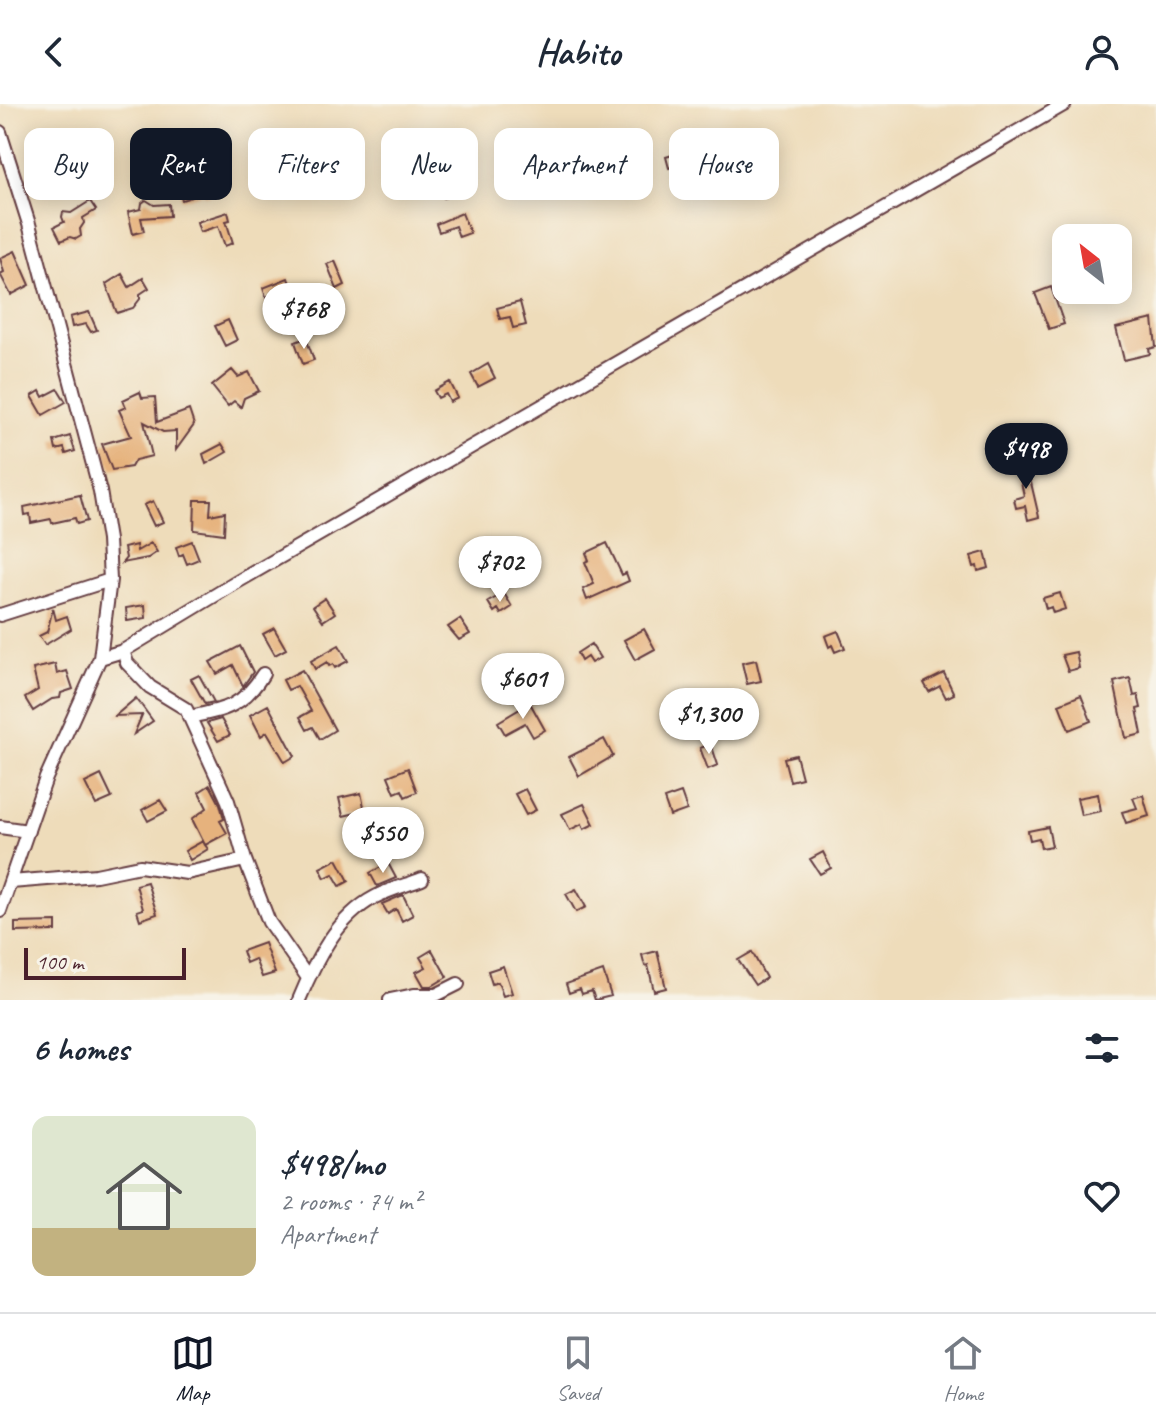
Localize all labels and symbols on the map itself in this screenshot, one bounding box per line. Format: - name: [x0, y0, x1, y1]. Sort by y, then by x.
- north arrow: [1052, 224, 1132, 304]
- pin: $768: [257, 283, 351, 351]
- pin: $498: [979, 423, 1073, 491]
- pin: $702: [453, 536, 547, 604]
- pin: $601: [476, 653, 570, 721]
- pin: $1,300: [644, 688, 774, 756]
- pin: $550: [336, 807, 430, 875]
- scale bar: [24, 944, 186, 980]

